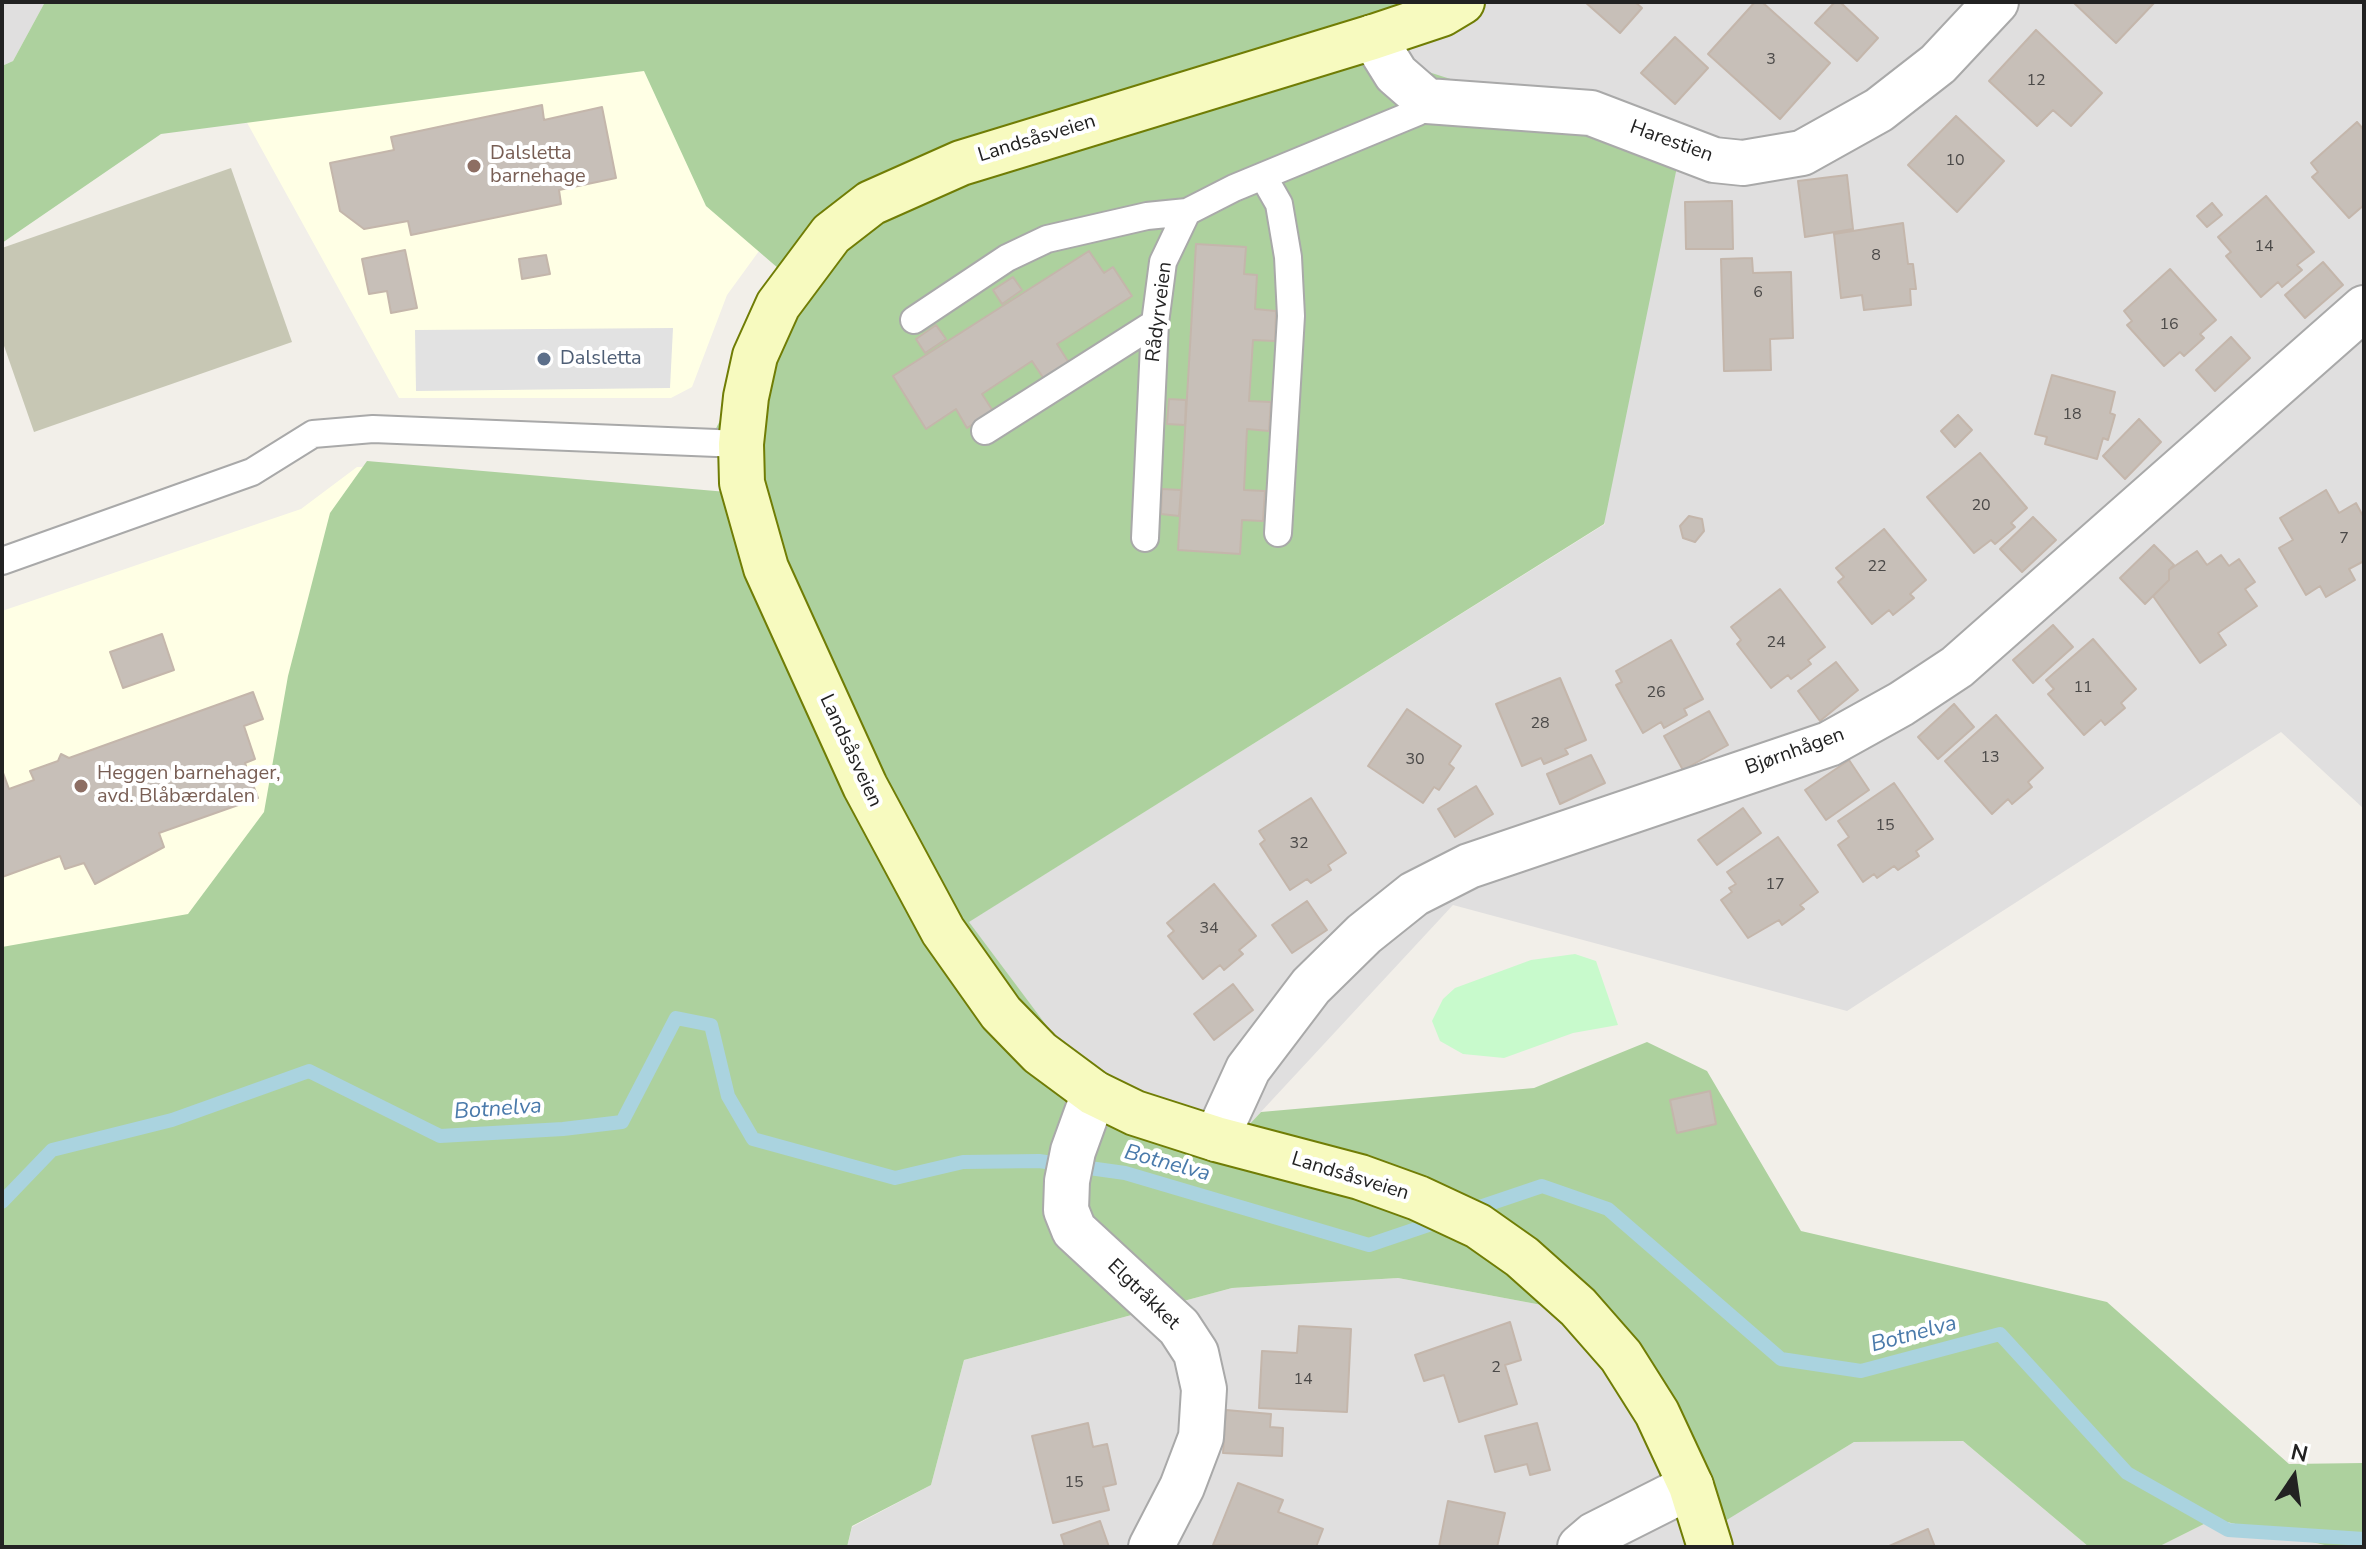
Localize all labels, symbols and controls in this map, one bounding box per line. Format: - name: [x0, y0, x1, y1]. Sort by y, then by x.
- house number: 3: [1766, 50, 1776, 70]
- house number: 12: [2026, 71, 2046, 91]
- street label: Landsåsveien: [975, 110, 1099, 168]
- street label: Harestien: [1626, 116, 1716, 168]
- place label: Dalsletta barnehage: [490, 142, 586, 189]
- house number: 10: [1945, 151, 1965, 171]
- marker: Dalsletta barnehage: [465, 157, 483, 175]
- house number: 14: [2254, 237, 2274, 257]
- house number: 8: [1871, 246, 1881, 266]
- street label: Rådyrveien: [1142, 260, 1178, 364]
- house number: 6: [1753, 283, 1763, 303]
- house number: 16: [2159, 315, 2179, 335]
- place label: Dalsletta: [560, 347, 642, 371]
- marker: Dalsletta: [535, 350, 553, 368]
- house number: 18: [2062, 405, 2082, 425]
- house number: 20: [1971, 496, 1991, 516]
- house number: 7: [2339, 529, 2349, 549]
- house number: 22: [1867, 557, 1887, 577]
- house number: 24: [1766, 633, 1786, 653]
- house number: 11: [2073, 678, 2093, 698]
- house number: 26: [1646, 683, 1666, 703]
- street label: Landsåsveien: [813, 691, 887, 811]
- house number: 28: [1530, 714, 1550, 734]
- street label: Bjørnhågen: [1742, 723, 1848, 781]
- house number: 13: [1980, 748, 2000, 768]
- house number: 30: [1405, 750, 1425, 770]
- place label: Heggen barnehager, avd. Blåbærdalen: [97, 762, 280, 809]
- marker: Heggen barnehager, avd. Blåbærdalen: [72, 777, 90, 795]
- house number: 15: [1875, 816, 1895, 836]
- house number: 32: [1289, 834, 1309, 854]
- house number: 17: [1765, 875, 1785, 895]
- house number: 34: [1199, 919, 1219, 939]
- water label: Botnelva: [453, 1094, 543, 1126]
- water label: Botnelva: [1121, 1140, 1213, 1188]
- street label: Landsåsveien: [1288, 1148, 1412, 1206]
- street label: Elgtråkket: [1102, 1255, 1184, 1335]
- water label: Botnelva: [1868, 1311, 1960, 1359]
- house number: 2: [1491, 1358, 1501, 1378]
- house number: 14: [1293, 1370, 1313, 1390]
- north arrow: [2254, 1437, 2334, 1517]
- text: N: [2288, 1437, 2311, 1470]
- house number: 15: [1064, 1473, 1084, 1493]

